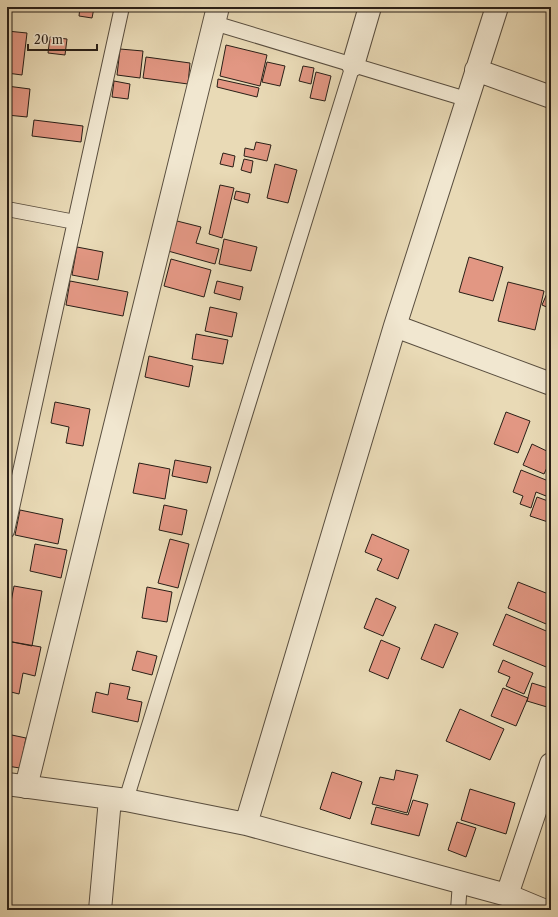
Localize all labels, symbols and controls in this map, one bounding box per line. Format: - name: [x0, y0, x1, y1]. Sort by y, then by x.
- scale bar: [28, 26, 97, 52]
- text: 20 m: [34, 32, 63, 47]

